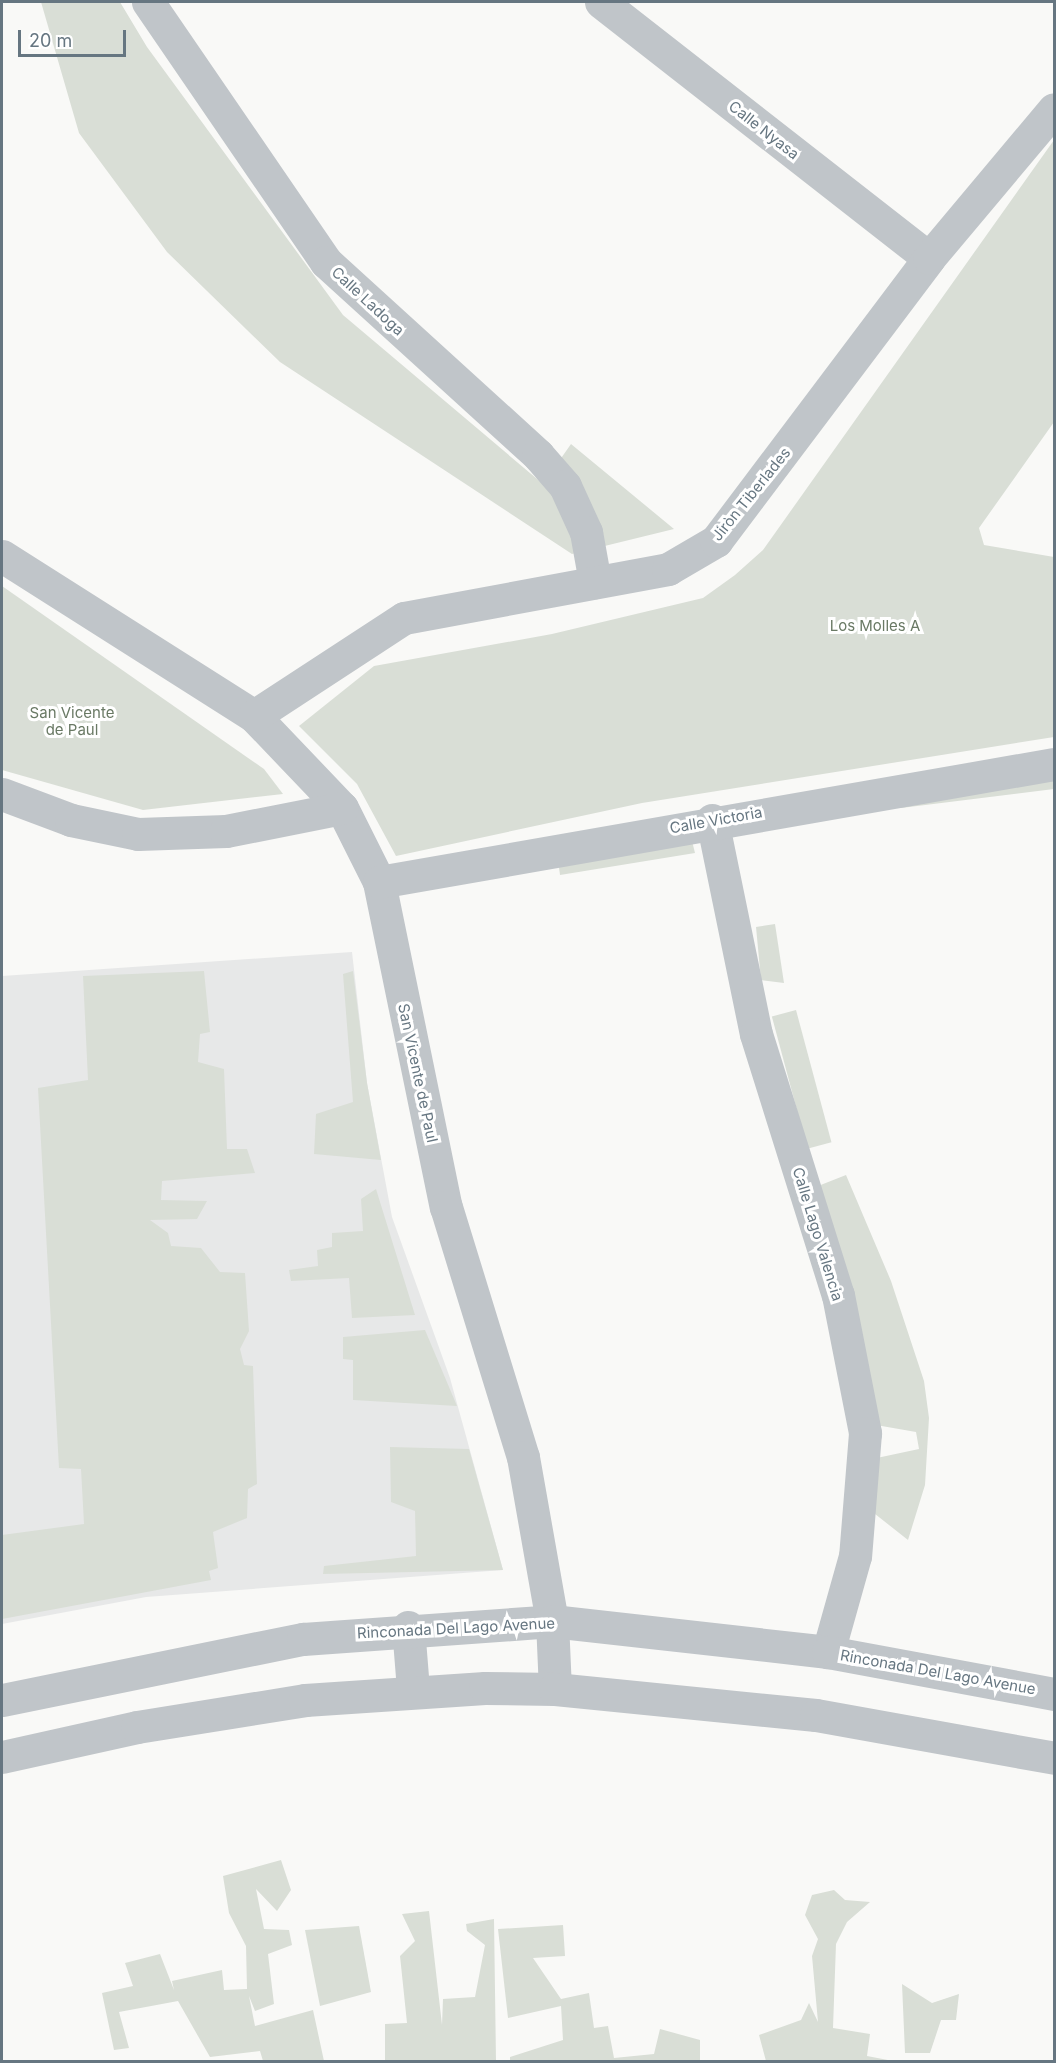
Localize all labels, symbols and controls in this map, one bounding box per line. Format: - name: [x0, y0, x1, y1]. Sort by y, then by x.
- scale bar: [21, 18, 129, 56]
- text: 20 m: [29, 30, 72, 51]
- street label: Calle Nyasa: [725, 97, 803, 163]
- street label: Calle Ladoga: [328, 263, 408, 339]
- street label: Jiròn Tiberlades: [708, 444, 794, 544]
- park label: Los Molles A: [830, 617, 920, 635]
- park label: San Vicente de Paul: [30, 703, 114, 738]
- street label: Calle Victoria: [668, 803, 764, 837]
- street label: San Vicente de Paul: [394, 1002, 442, 1144]
- street label: Calle Lago Valencia: [789, 1165, 847, 1303]
- street label: Rinconada Del Lago Avenue: [357, 1614, 555, 1642]
- street label: Rinconada Del Lago Avenue: [839, 1646, 1037, 1698]

